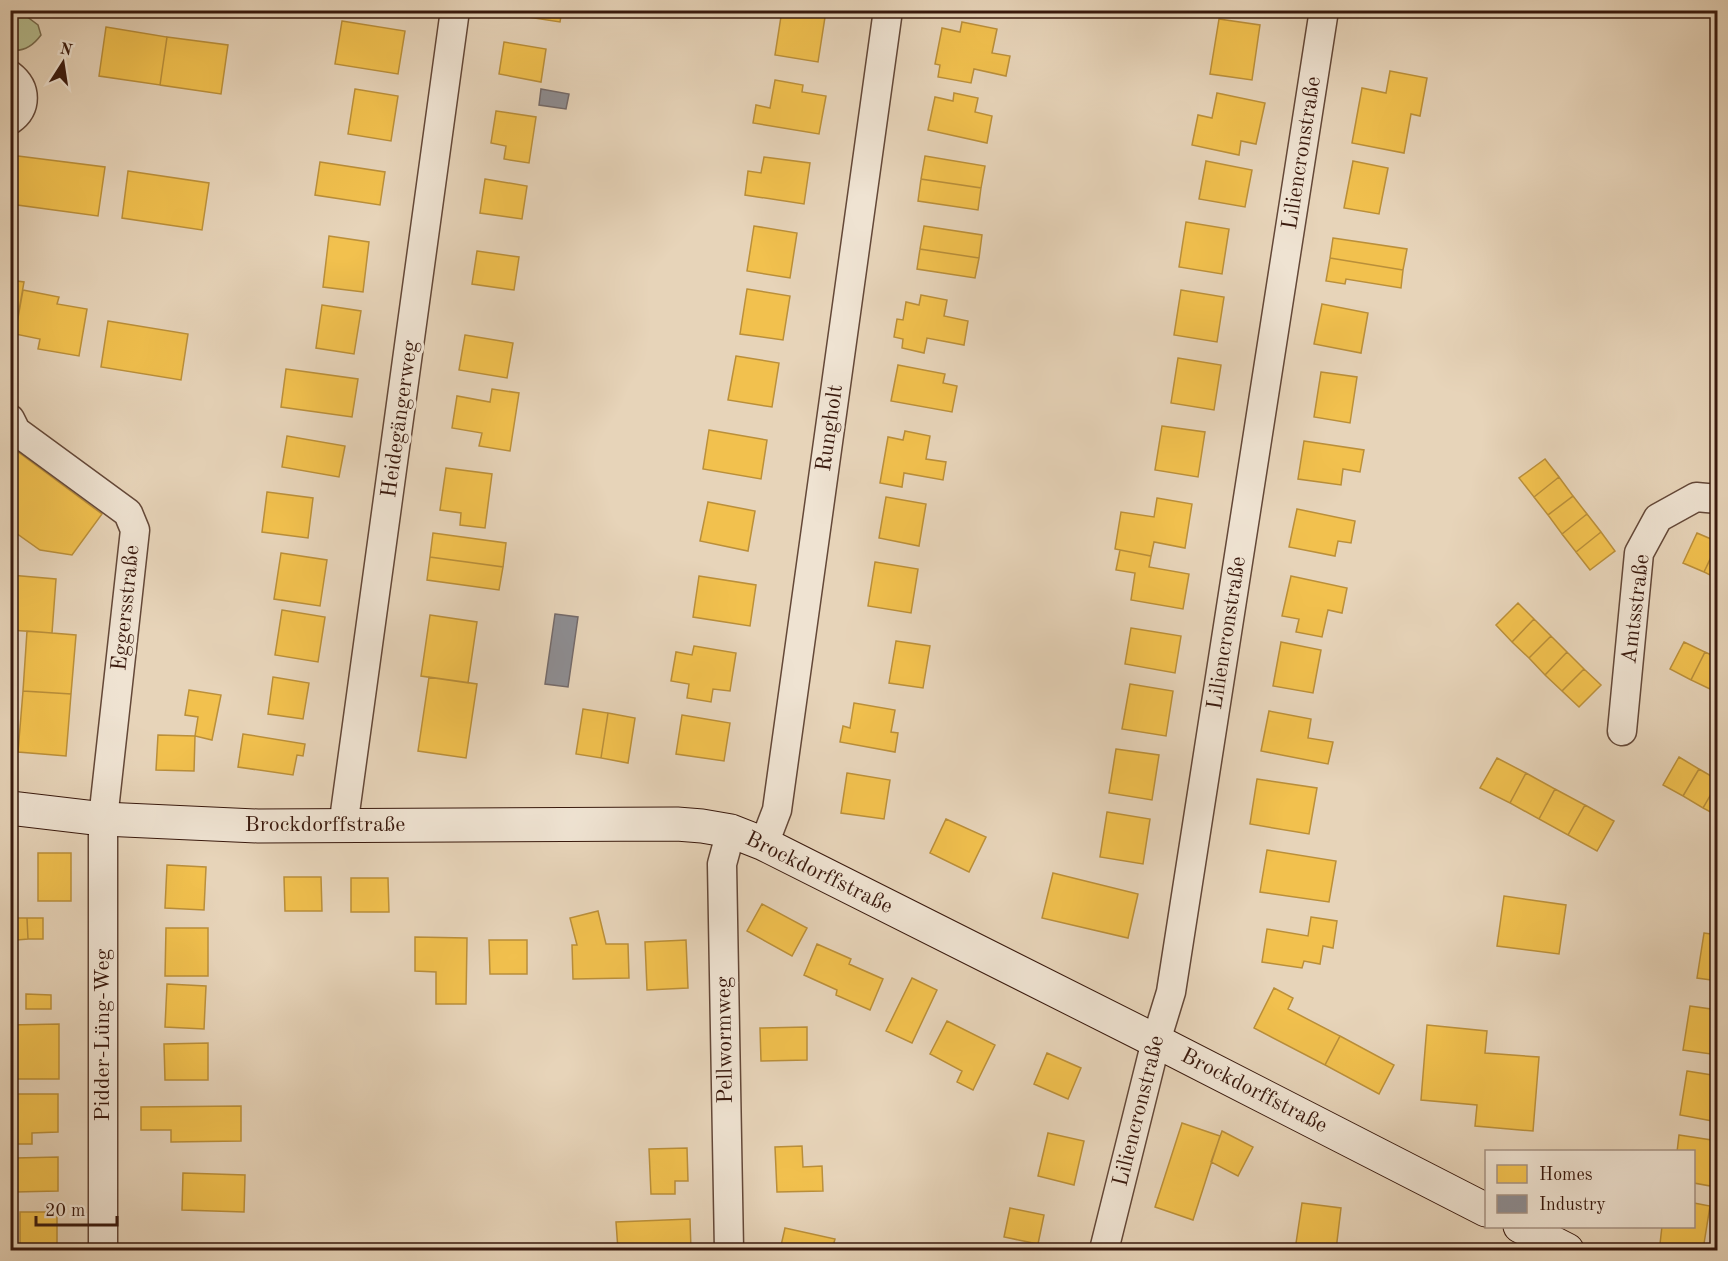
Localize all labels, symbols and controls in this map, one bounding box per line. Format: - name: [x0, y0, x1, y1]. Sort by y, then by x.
- north arrow: [33, 33, 93, 93]
- text: N: [58, 41, 74, 60]
- street label: Liliencronstraße: [1279, 75, 1325, 231]
- street label: Heidegängerweg: [378, 339, 422, 499]
- street label: Rungholt: [813, 383, 847, 473]
- street label: Eggersstraße: [108, 544, 144, 672]
- street label: Amtsstraße: [1618, 553, 1654, 665]
- street label: Liliencronstraße: [1204, 555, 1250, 711]
- street label: Brockdorffstraße: [245, 814, 405, 836]
- street label: Brockdorffstraße: [742, 828, 896, 918]
- street label: Pidder-Lüng-Weg: [92, 948, 114, 1121]
- street label: Pellwormweg: [713, 976, 737, 1104]
- street label: Liliencronstraße: [1110, 1033, 1168, 1189]
- street label: Brockdorffstraße: [1177, 1045, 1331, 1137]
- legend: [1485, 1150, 1695, 1228]
- text: Homes: [1539, 1166, 1593, 1184]
- scale bar: [36, 1189, 117, 1227]
- text: Industry: [1539, 1196, 1606, 1214]
- text: 20 m: [45, 1202, 85, 1220]

